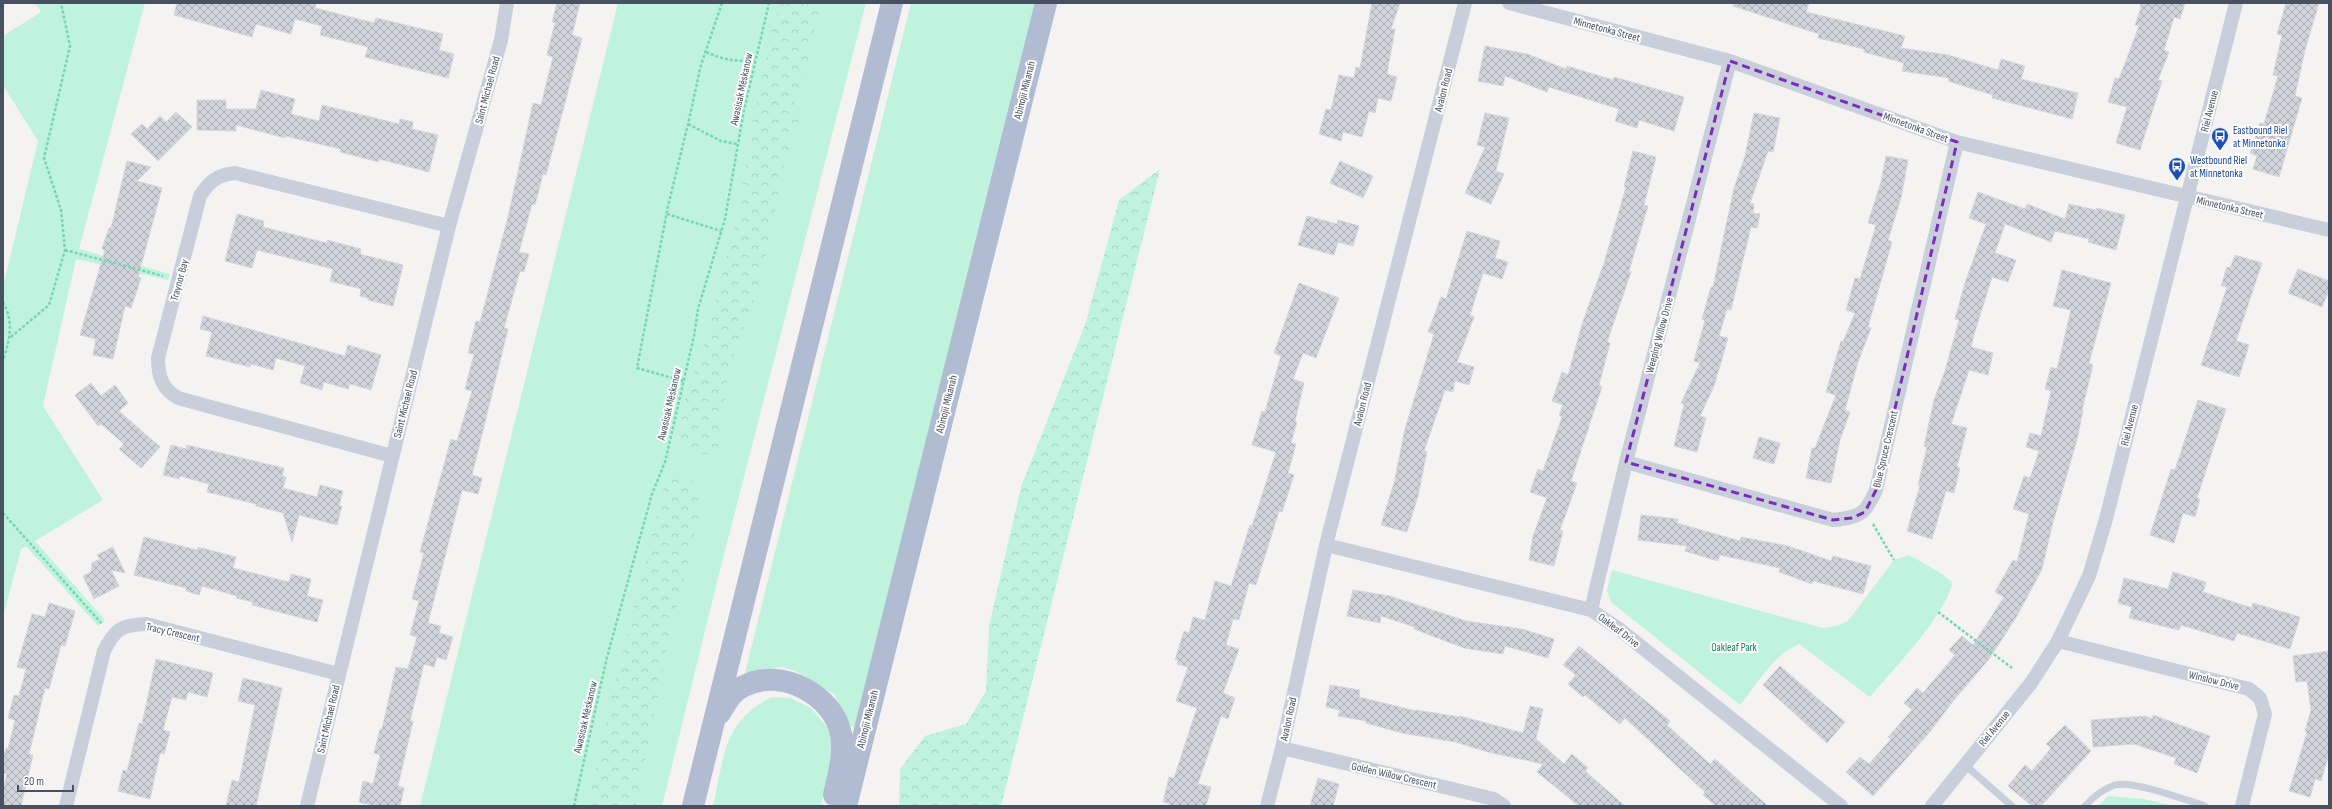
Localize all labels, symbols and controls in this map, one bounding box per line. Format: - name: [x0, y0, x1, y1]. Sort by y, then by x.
- street label: Minnetonka Street: [1572, 14, 1642, 45]
- street label: Awasisak Mēskanow: [727, 52, 756, 127]
- street label: Saint Michael Road: [472, 55, 503, 125]
- street label: Abinojii Mikanah: [1011, 60, 1038, 121]
- street label: Avalon Road: [1432, 67, 1455, 114]
- street label: Riel Avenue: [2198, 89, 2221, 133]
- street label: Minnetonka Street: [1882, 110, 1951, 145]
- place label: Eastbound Riel at Minnetonka: [2233, 124, 2287, 150]
- bus stop icon: Eastbound Riel at Minnetonka: [2210, 126, 2230, 151]
- place label: Westbound Riel at Minnetonka: [2190, 154, 2247, 180]
- bus stop icon: Westbound Riel at Minnetonka: [2167, 156, 2187, 181]
- street label: Minnetonka Street: [2195, 193, 2265, 222]
- street label: Traynor Bay: [168, 257, 191, 302]
- street label: Weeping Willow Drive: [1643, 296, 1676, 375]
- street label: Awasisak Mēskanow: [655, 367, 684, 442]
- street label: Saint Michael Road: [391, 369, 420, 439]
- street label: Abinojii Mikanah: [933, 374, 960, 435]
- street label: Avalon Road: [1351, 381, 1374, 428]
- street label: Riel Avenue: [2118, 403, 2141, 447]
- street label: Blue Spruce Crescent: [1870, 409, 1901, 489]
- street label: Oakleaf Drive: [1595, 611, 1642, 650]
- street label: Tracy Crescent: [145, 620, 202, 645]
- park label: Oakleaf Park: [1711, 641, 1758, 654]
- street label: Winslow Drive: [2187, 668, 2240, 693]
- street label: Awasisak Mēskanow: [571, 680, 600, 755]
- street label: Saint Michael Road: [314, 683, 343, 754]
- street label: Abinojii Mikanah: [854, 689, 881, 750]
- street label: Avalon Road: [1277, 696, 1300, 743]
- street label: Riel Avenue: [1976, 708, 2013, 749]
- street label: Golden Willow Crescent: [1350, 759, 1438, 792]
- scale bar: [18, 767, 73, 793]
- text: 20 m: [24, 774, 44, 789]

